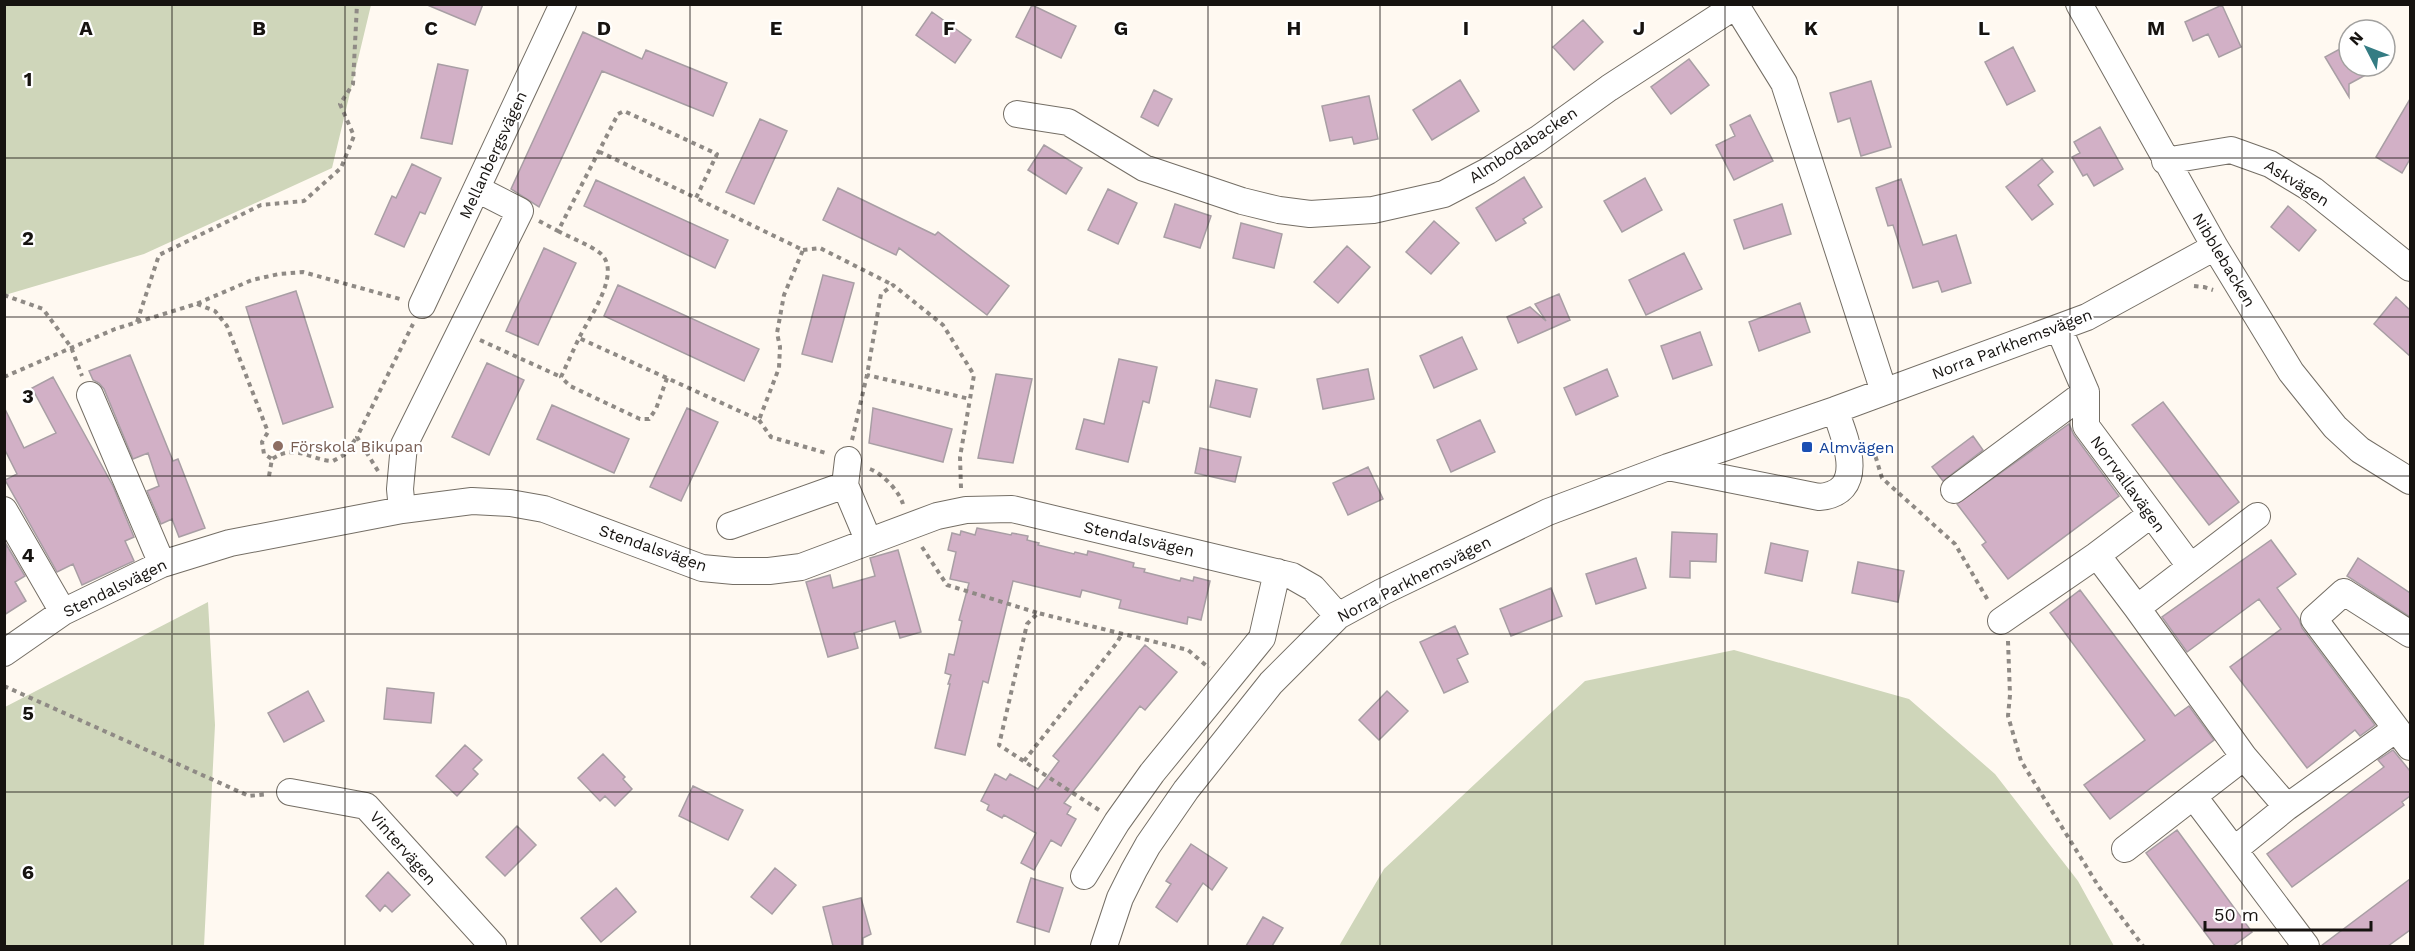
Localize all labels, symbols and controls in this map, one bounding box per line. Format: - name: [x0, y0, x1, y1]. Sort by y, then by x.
- text: A: [79, 16, 93, 40]
- text: B: [252, 16, 266, 40]
- text: C: [424, 16, 438, 40]
- text: D: [597, 16, 611, 40]
- text: E: [770, 16, 782, 40]
- text: F: [943, 16, 955, 40]
- text: G: [1114, 16, 1128, 40]
- text: H: [1287, 16, 1301, 40]
- text: I: [1463, 16, 1469, 40]
- text: J: [1633, 16, 1645, 40]
- text: K: [1804, 16, 1818, 40]
- text: L: [1978, 16, 1990, 40]
- text: M: [2147, 16, 2165, 40]
- north arrow: [2337, 18, 2397, 78]
- text: N: [2345, 28, 2367, 49]
- text: 1: [24, 67, 32, 91]
- street label: Mellanbergsvägen: [455, 88, 531, 222]
- street label: Almbodabacken: [1465, 103, 1581, 187]
- street label: Askvägen: [2261, 156, 2333, 210]
- street label: Nibblebacken: [2189, 210, 2259, 310]
- text: 2: [22, 226, 34, 250]
- street label: Norra Parkhemsvägen: [1929, 305, 2095, 383]
- text: 3: [22, 384, 34, 408]
- street label: Norrvallavägen: [2087, 432, 2169, 536]
- place label: Förskola Bikupan: [290, 437, 423, 456]
- place label: Almvägen: [1819, 438, 1894, 457]
- marker: Förskola Bikupan: [271, 439, 285, 453]
- marker: Almvägen: [1800, 440, 1814, 454]
- street label: Stendalsvägen: [1082, 517, 1196, 561]
- street label: Stendalsvägen: [596, 521, 710, 575]
- street label: Norra Parkhemsvägen: [1334, 532, 1494, 626]
- text: 4: [22, 543, 35, 567]
- street label: Stendalsvägen: [60, 555, 170, 621]
- text: 5: [22, 701, 34, 725]
- street label: Vintervägen: [366, 807, 440, 889]
- text: 6: [22, 860, 34, 884]
- scale bar: [2205, 894, 2372, 932]
- text: 50 m: [2214, 904, 2259, 925]

